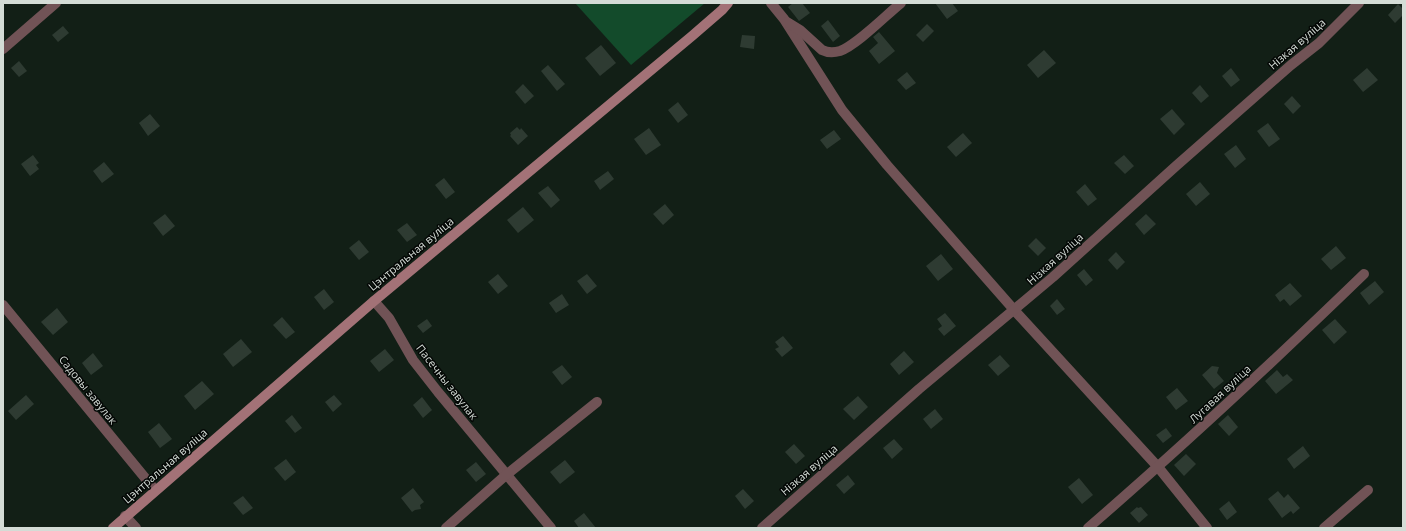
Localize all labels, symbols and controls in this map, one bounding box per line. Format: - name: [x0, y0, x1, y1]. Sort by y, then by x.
- street label: Нізкая вуліца: [1265, 15, 1328, 73]
- street label: Цэнтральная вуліца: [365, 213, 457, 294]
- street label: Нізкая вуліца: [1023, 229, 1086, 288]
- street label: Пасечны завулак: [413, 341, 482, 423]
- street label: Садовы завулак: [56, 352, 121, 428]
- street label: Лугавая вуліца: [1186, 361, 1254, 426]
- street label: Цэнтральная вуліца: [119, 425, 210, 506]
- street label: Нізкая вуліца: [777, 441, 840, 499]

